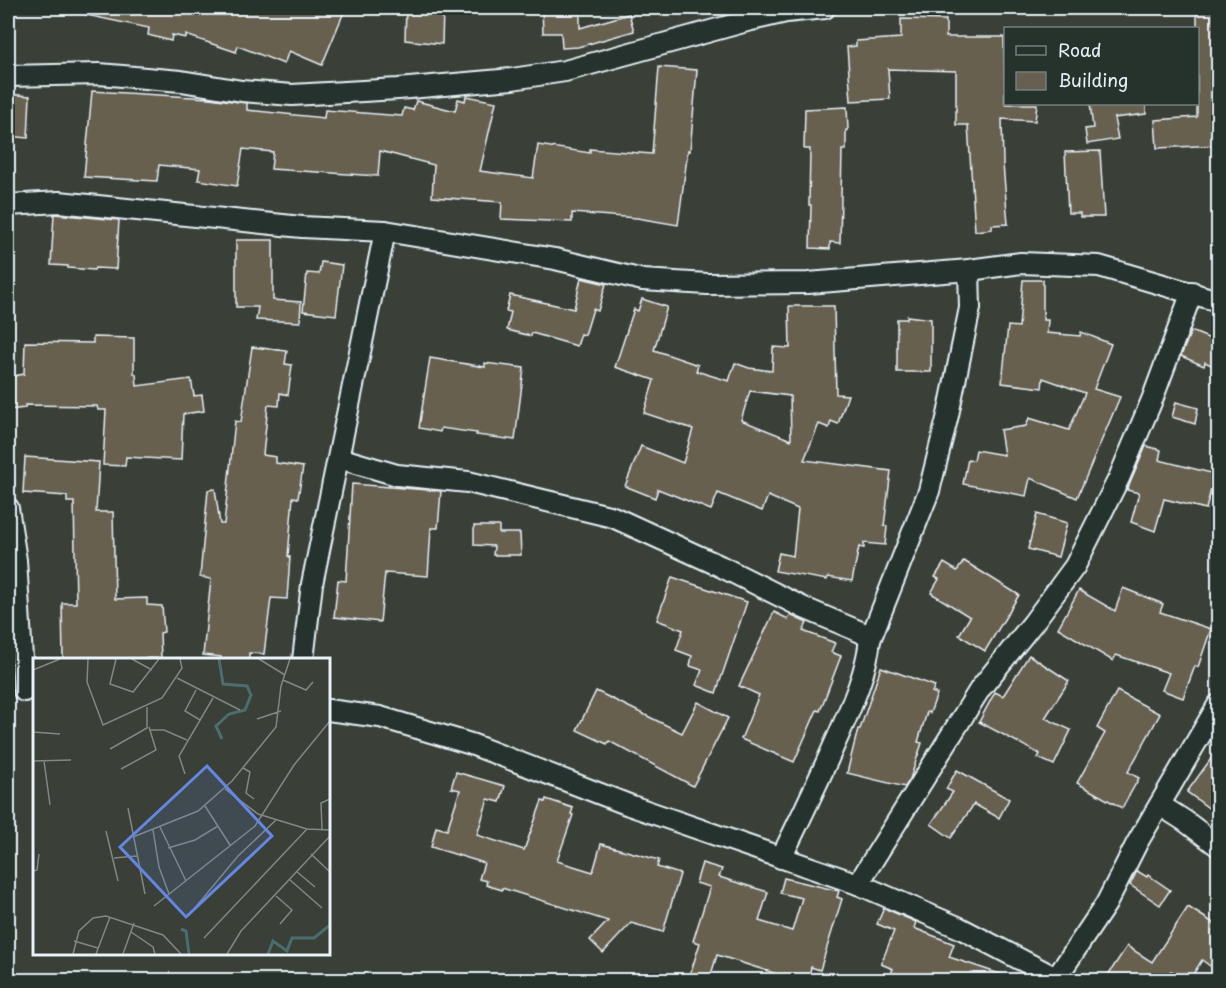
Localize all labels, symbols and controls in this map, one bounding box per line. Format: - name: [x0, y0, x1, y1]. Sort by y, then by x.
- legend: [1004, 27, 1199, 105]
- text: Road: [1058, 36, 1102, 63]
- text: Building: [1058, 66, 1128, 93]
- inset map: [33, 658, 330, 955]

